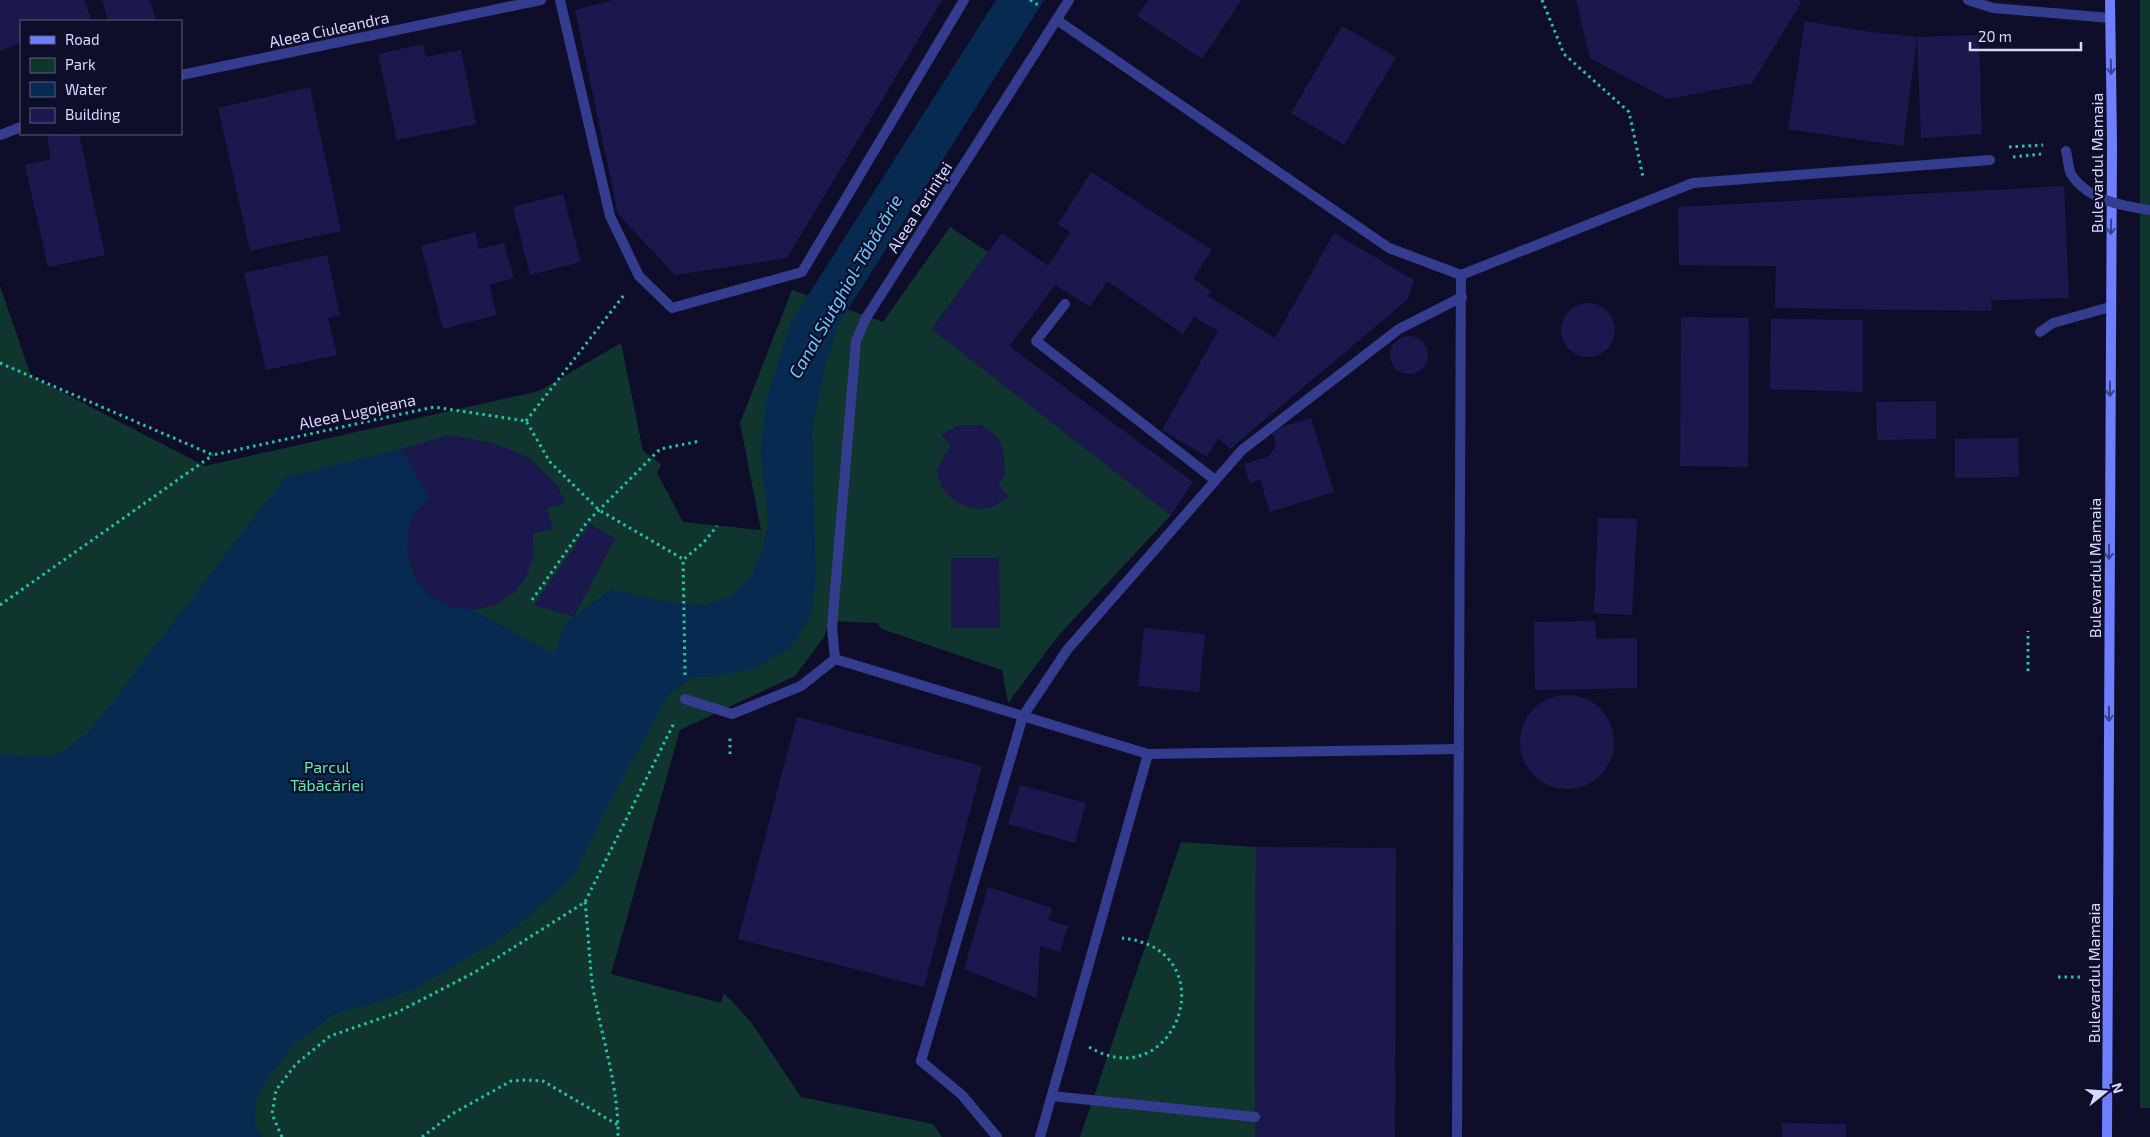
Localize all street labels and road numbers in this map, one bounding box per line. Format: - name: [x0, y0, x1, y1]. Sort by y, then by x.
- street label: Aleea Ciuleandra: [267, 7, 391, 51]
- street label: Bulevardul Mamaia: [2087, 93, 2106, 233]
- street label: Aleea Periniței: [883, 158, 957, 257]
- street label: Aleea Lugojeana: [297, 389, 417, 434]
- street label: Bulevardul Mamaia: [2085, 498, 2104, 638]
- street label: Bulevardul Mamaia: [2084, 903, 2103, 1043]

